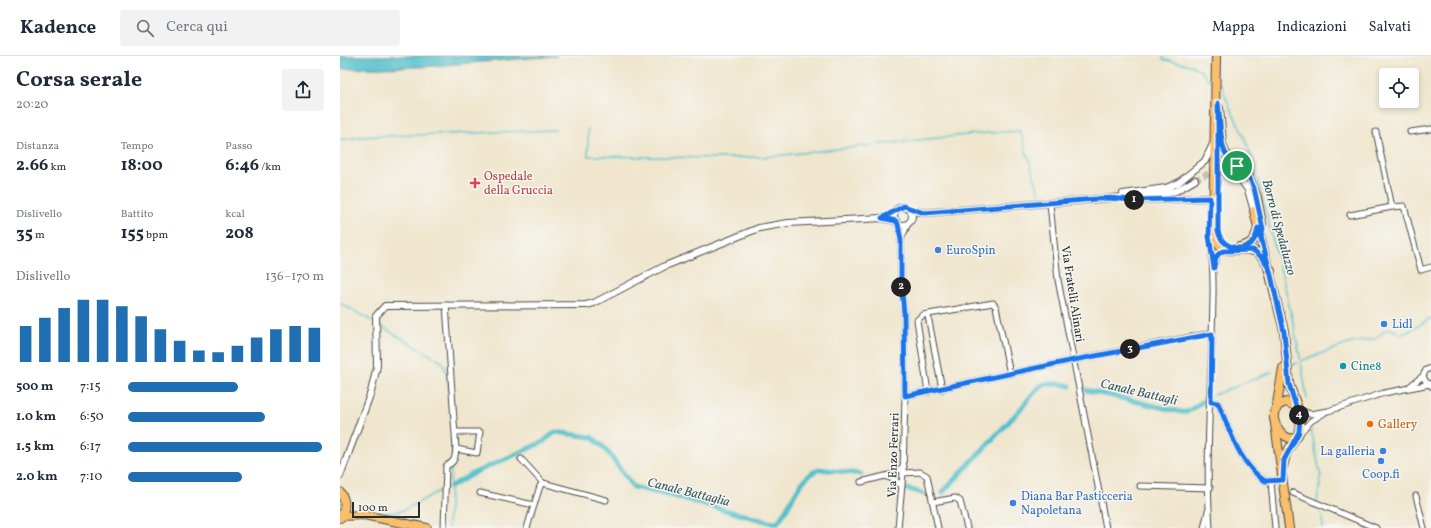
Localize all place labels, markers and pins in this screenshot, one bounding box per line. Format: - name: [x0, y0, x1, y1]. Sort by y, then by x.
- pin: [1220, 149, 1254, 183]
- place label: Ospedale della Gruccia: [484, 169, 553, 199]
- marker: Ospedale della Gruccia: [469, 177, 481, 189]
- pin: 1: [1124, 190, 1144, 210]
- place label: EuroSpin: [946, 243, 996, 259]
- marker: EuroSpin: [933, 245, 943, 255]
- pin: 2: [891, 277, 911, 297]
- place label: Lidl: [1392, 317, 1413, 333]
- marker: Lidl: [1379, 319, 1389, 329]
- pin: 3: [1120, 339, 1140, 359]
- place label: Cine8: [1351, 359, 1381, 375]
- marker: Cine8: [1338, 361, 1348, 371]
- pin: 4: [1289, 405, 1309, 425]
- place label: Gallery: [1378, 417, 1418, 433]
- marker: Gallery: [1365, 419, 1375, 429]
- place label: La galleria: [1320, 444, 1375, 460]
- marker: La galleria: [1378, 446, 1388, 456]
- marker: Coop.fi: [1376, 456, 1386, 466]
- place label: Coop.fi: [1362, 467, 1400, 483]
- place label: Diana Bar Pasticceria Napoletana: [1021, 489, 1133, 519]
- marker: Diana Bar Pasticceria Napoletana: [1008, 498, 1018, 508]

